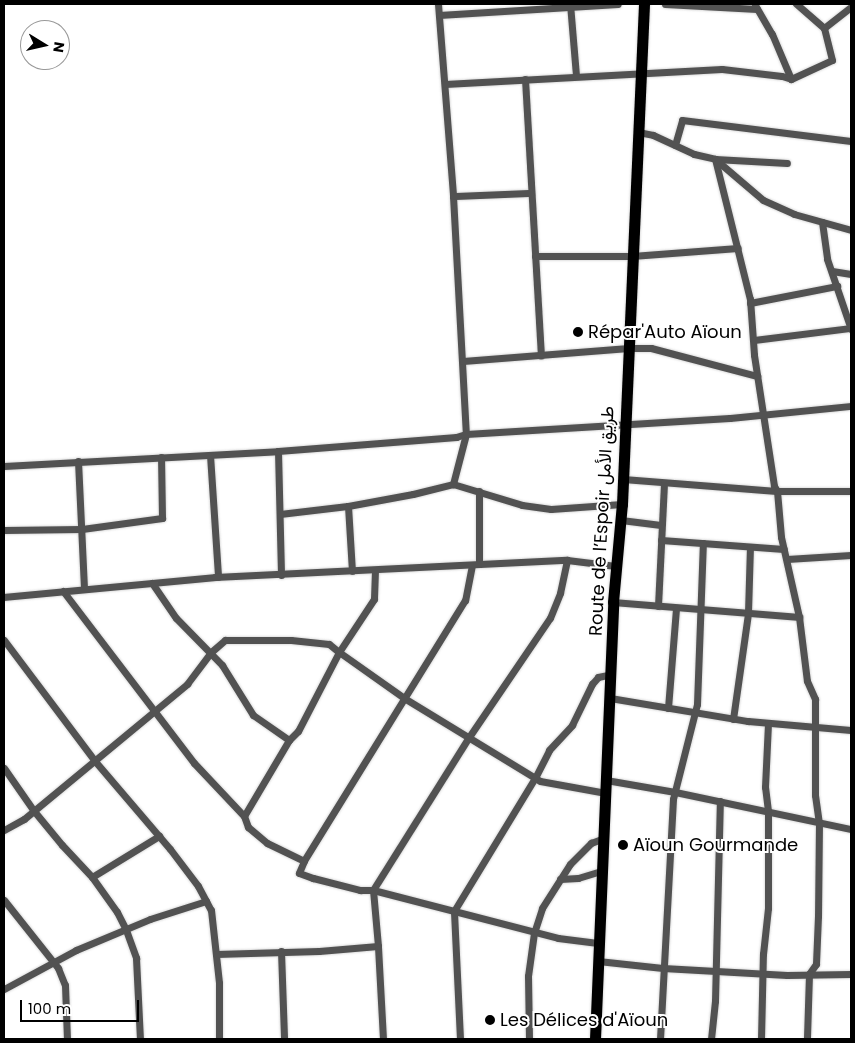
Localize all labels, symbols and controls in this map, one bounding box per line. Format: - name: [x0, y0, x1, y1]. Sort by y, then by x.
- north arrow: [20, 20, 70, 70]
- text: N: [48, 40, 70, 54]
- place label: Répar'Auto Aïoun: [588, 321, 742, 343]
- marker: Répar'Auto Aïoun: [572, 326, 584, 338]
- street label: Route de l’Espoir طريق الأمل: [585, 405, 619, 637]
- place label: Aïoun Gourmande: [633, 834, 798, 856]
- marker: Aïoun Gourmande: [617, 839, 629, 851]
- scale bar: [22, 990, 141, 1022]
- text: 100 m: [28, 998, 71, 1019]
- place label: Les Délices d'Aïoun: [500, 1009, 668, 1031]
- marker: Les Délices d'Aïoun: [484, 1014, 496, 1026]

